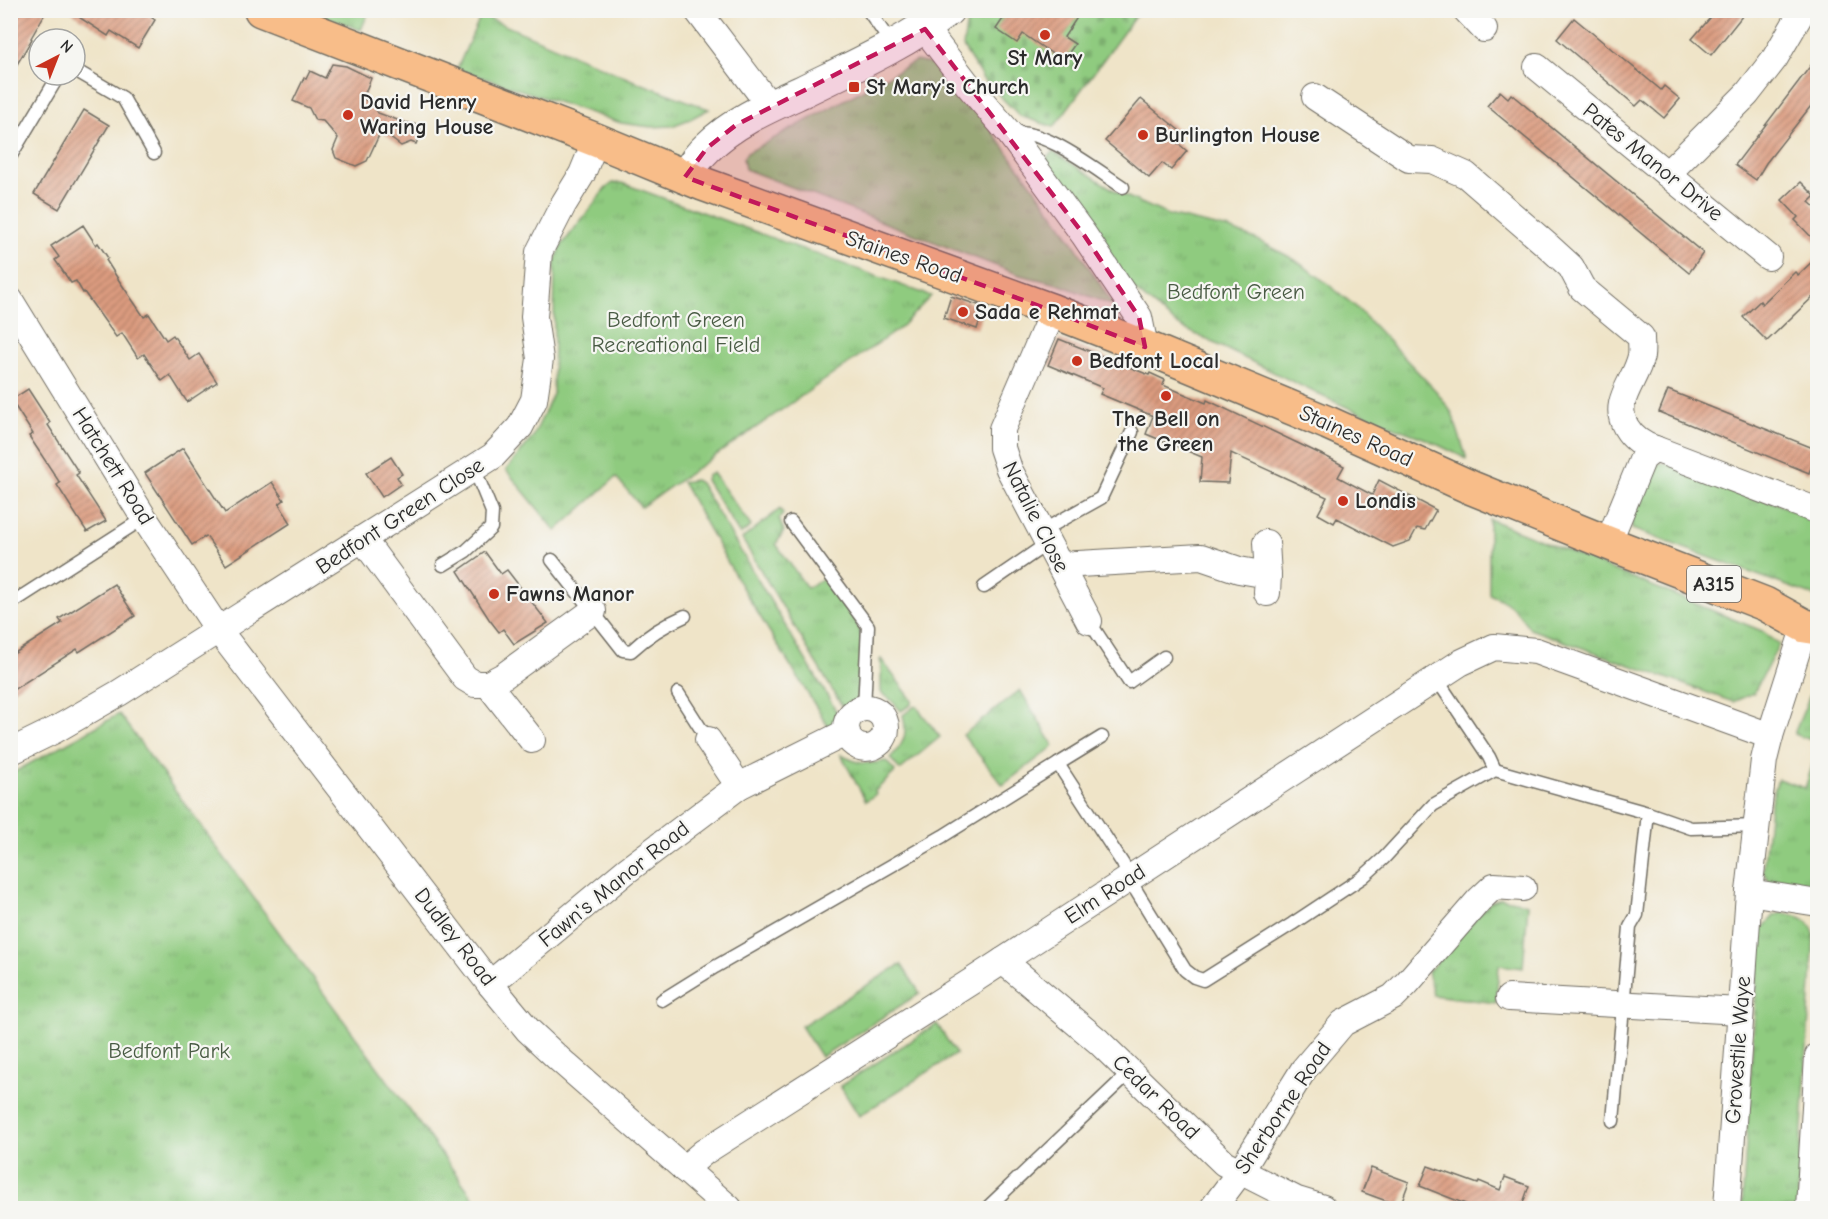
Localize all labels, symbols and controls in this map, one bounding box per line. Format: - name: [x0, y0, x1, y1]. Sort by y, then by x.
- north arrow: [27, 27, 87, 87]
- marker: St Mary: [1038, 28, 1052, 42]
- text: N: [56, 36, 76, 57]
- place label: St Mary: [1008, 45, 1083, 71]
- place label: St Mary's Church: [866, 74, 1029, 100]
- marker: St Mary's Church: [847, 80, 861, 94]
- place label: David Henry Waring House: [360, 89, 494, 140]
- street label: Pates Manor Drive: [1578, 97, 1728, 227]
- marker: David Henry Waring House: [341, 108, 355, 122]
- place label: Burlington House: [1155, 122, 1320, 148]
- marker: Burlington House: [1136, 128, 1150, 142]
- street label: Staines Road: [842, 225, 966, 289]
- park label: Bedfont Green: [1167, 279, 1305, 305]
- place label: Sada e Rehmat: [975, 299, 1119, 325]
- marker: Sada e Rehmat: [956, 305, 970, 319]
- park label: Bedfont Green Recreational Field: [592, 307, 760, 358]
- place label: Bedfont Local: [1089, 348, 1219, 374]
- marker: Bedfont Local: [1070, 354, 1084, 368]
- marker: The Bell on the Green: [1159, 389, 1173, 403]
- street label: Staines Road: [1295, 399, 1417, 473]
- street label: Hatchett Road: [67, 402, 159, 530]
- place label: The Bell on the Green: [1112, 406, 1220, 457]
- street label: Bedfont Green Close: [311, 452, 489, 580]
- street label: Natalie Close: [997, 457, 1075, 577]
- place label: Londis: [1355, 488, 1416, 514]
- marker: Londis: [1336, 494, 1350, 508]
- road number: A315: [1687, 566, 1741, 602]
- place label: Fawns Manor: [506, 581, 634, 607]
- marker: Fawns Manor: [487, 587, 501, 601]
- street label: Fawn's Manor Road: [534, 815, 694, 953]
- street label: Elm Road: [1060, 858, 1150, 930]
- street label: Dudley Road: [409, 883, 501, 991]
- street label: Grovestile Waye: [1720, 975, 1756, 1125]
- street label: Sherborne Road: [1229, 1037, 1337, 1179]
- park label: Bedfont Park: [108, 1038, 230, 1064]
- street label: Cedar Road: [1107, 1049, 1205, 1145]

